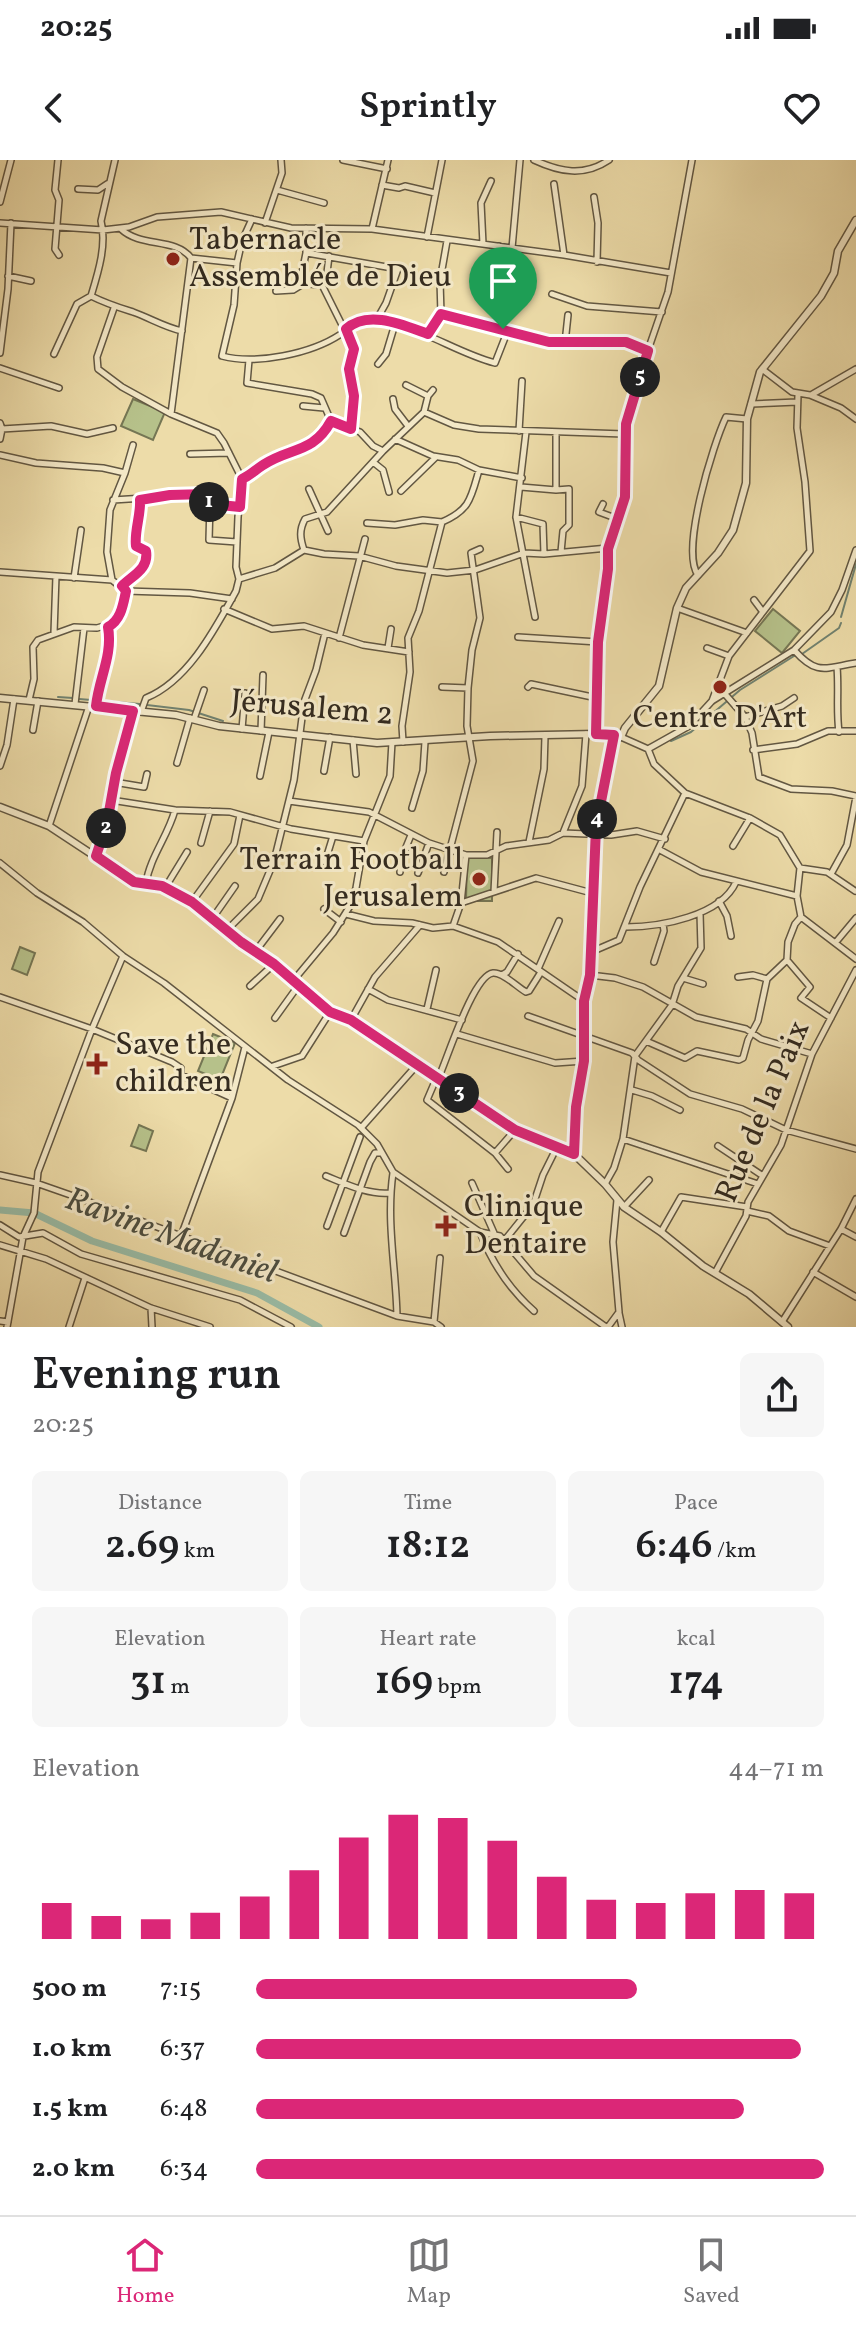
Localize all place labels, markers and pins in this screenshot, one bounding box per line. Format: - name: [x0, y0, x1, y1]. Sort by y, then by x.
- place label: Tabernacle Assemblée de Dieu: [189, 219, 452, 300]
- pin: [469, 247, 537, 329]
- marker: Tabernacle Assemblée de Dieu: [164, 250, 182, 268]
- pin: 5: [620, 357, 660, 397]
- pin: 1: [189, 482, 229, 522]
- marker: Centre D'Art: [711, 678, 729, 696]
- place label: Centre D'Art: [633, 697, 807, 741]
- pin: 4: [577, 799, 617, 839]
- pin: 2: [86, 808, 126, 848]
- place label: Terrain Football Jerusalem: [239, 839, 463, 920]
- marker: Terrain Football Jerusalem: [470, 870, 488, 888]
- place label: Save the children: [115, 1024, 233, 1105]
- marker: Save the children: [86, 1053, 108, 1075]
- pin: 3: [439, 1073, 479, 1113]
- place label: Clinique Dentaire: [464, 1186, 587, 1267]
- marker: Clinique Dentaire: [435, 1215, 457, 1237]

